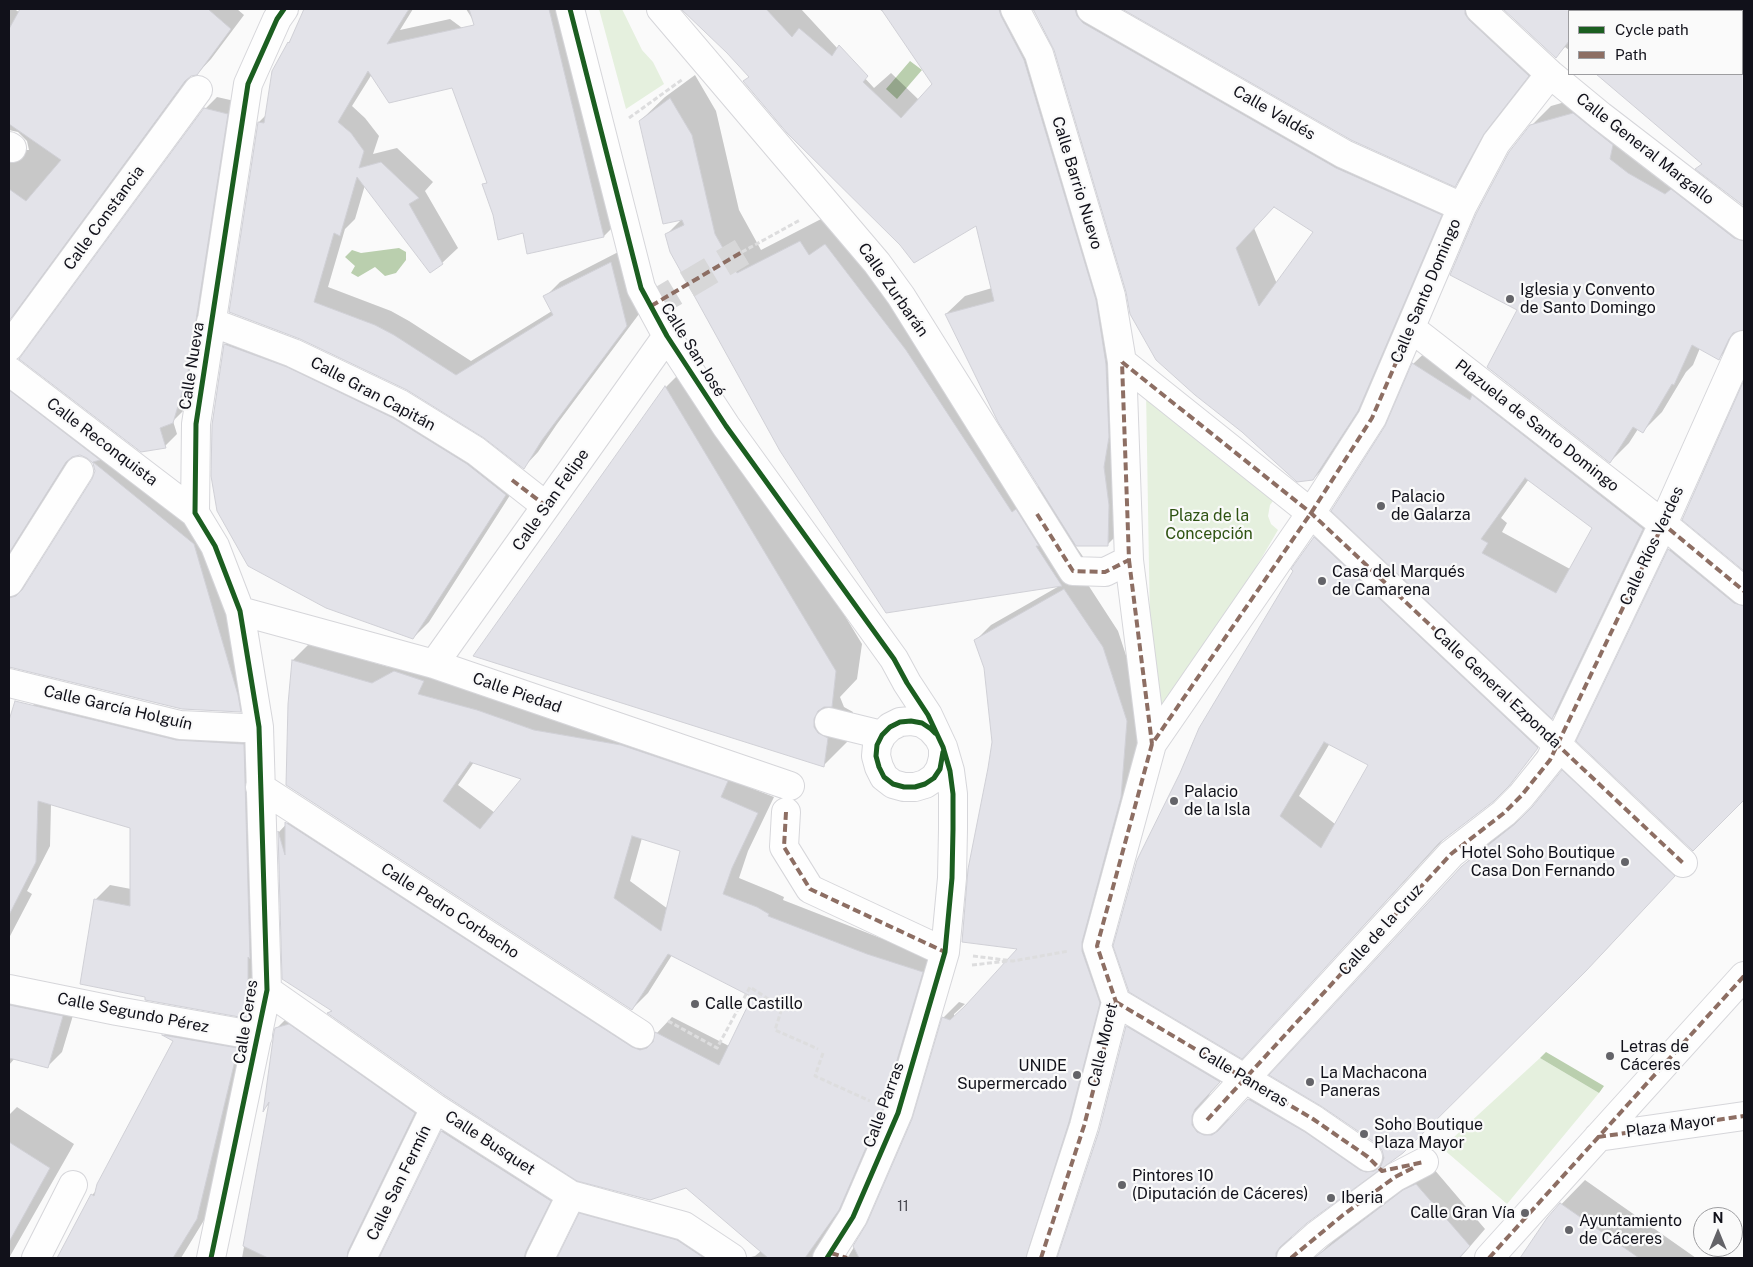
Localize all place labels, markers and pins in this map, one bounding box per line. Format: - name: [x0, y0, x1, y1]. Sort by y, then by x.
- place label: Iglesia y Convento de Santo Domingo: [1520, 280, 1656, 318]
- marker: Iglesia y Convento de Santo Domingo: [1504, 293, 1516, 305]
- place label: Palacio de Galarza: [1391, 487, 1471, 525]
- marker: Palacio de Galarza: [1375, 500, 1387, 512]
- place label: Casa del Marqués de Camarena: [1332, 562, 1465, 600]
- marker: Casa del Marqués de Camarena: [1316, 575, 1328, 587]
- place label: Palacio de la Isla: [1184, 782, 1250, 820]
- marker: Palacio de la Isla: [1168, 795, 1180, 807]
- place label: Hotel Soho Boutique Casa Don Fernando: [1461, 843, 1615, 881]
- marker: Hotel Soho Boutique Casa Don Fernando: [1619, 856, 1631, 868]
- place label: Calle Castillo: [705, 994, 803, 1014]
- marker: Calle Castillo: [689, 998, 701, 1010]
- place label: Letras de Cáceres: [1620, 1037, 1689, 1075]
- marker: Letras de Cáceres: [1604, 1050, 1616, 1062]
- place label: UNIDE Supermercado: [957, 1056, 1067, 1094]
- place label: La Machacona Paneras: [1320, 1063, 1427, 1101]
- marker: UNIDE Supermercado: [1071, 1069, 1083, 1081]
- marker: La Machacona Paneras: [1304, 1076, 1316, 1088]
- place label: Soho Boutique Plaza Mayor: [1374, 1115, 1483, 1153]
- marker: Soho Boutique Plaza Mayor: [1358, 1128, 1370, 1140]
- place label: Pintores 10 (Diputación de Cáceres): [1132, 1166, 1309, 1204]
- marker: Pintores 10 (Diputación de Cáceres): [1116, 1179, 1128, 1191]
- place label: Iberia: [1341, 1188, 1383, 1208]
- marker: Iberia: [1325, 1192, 1337, 1204]
- place label: Calle Gran Vía: [1410, 1203, 1515, 1223]
- marker: Calle Gran Vía: [1519, 1207, 1531, 1219]
- place label: Ayuntamiento de Cáceres: [1579, 1211, 1682, 1249]
- marker: Ayuntamiento de Cáceres: [1563, 1224, 1575, 1236]

